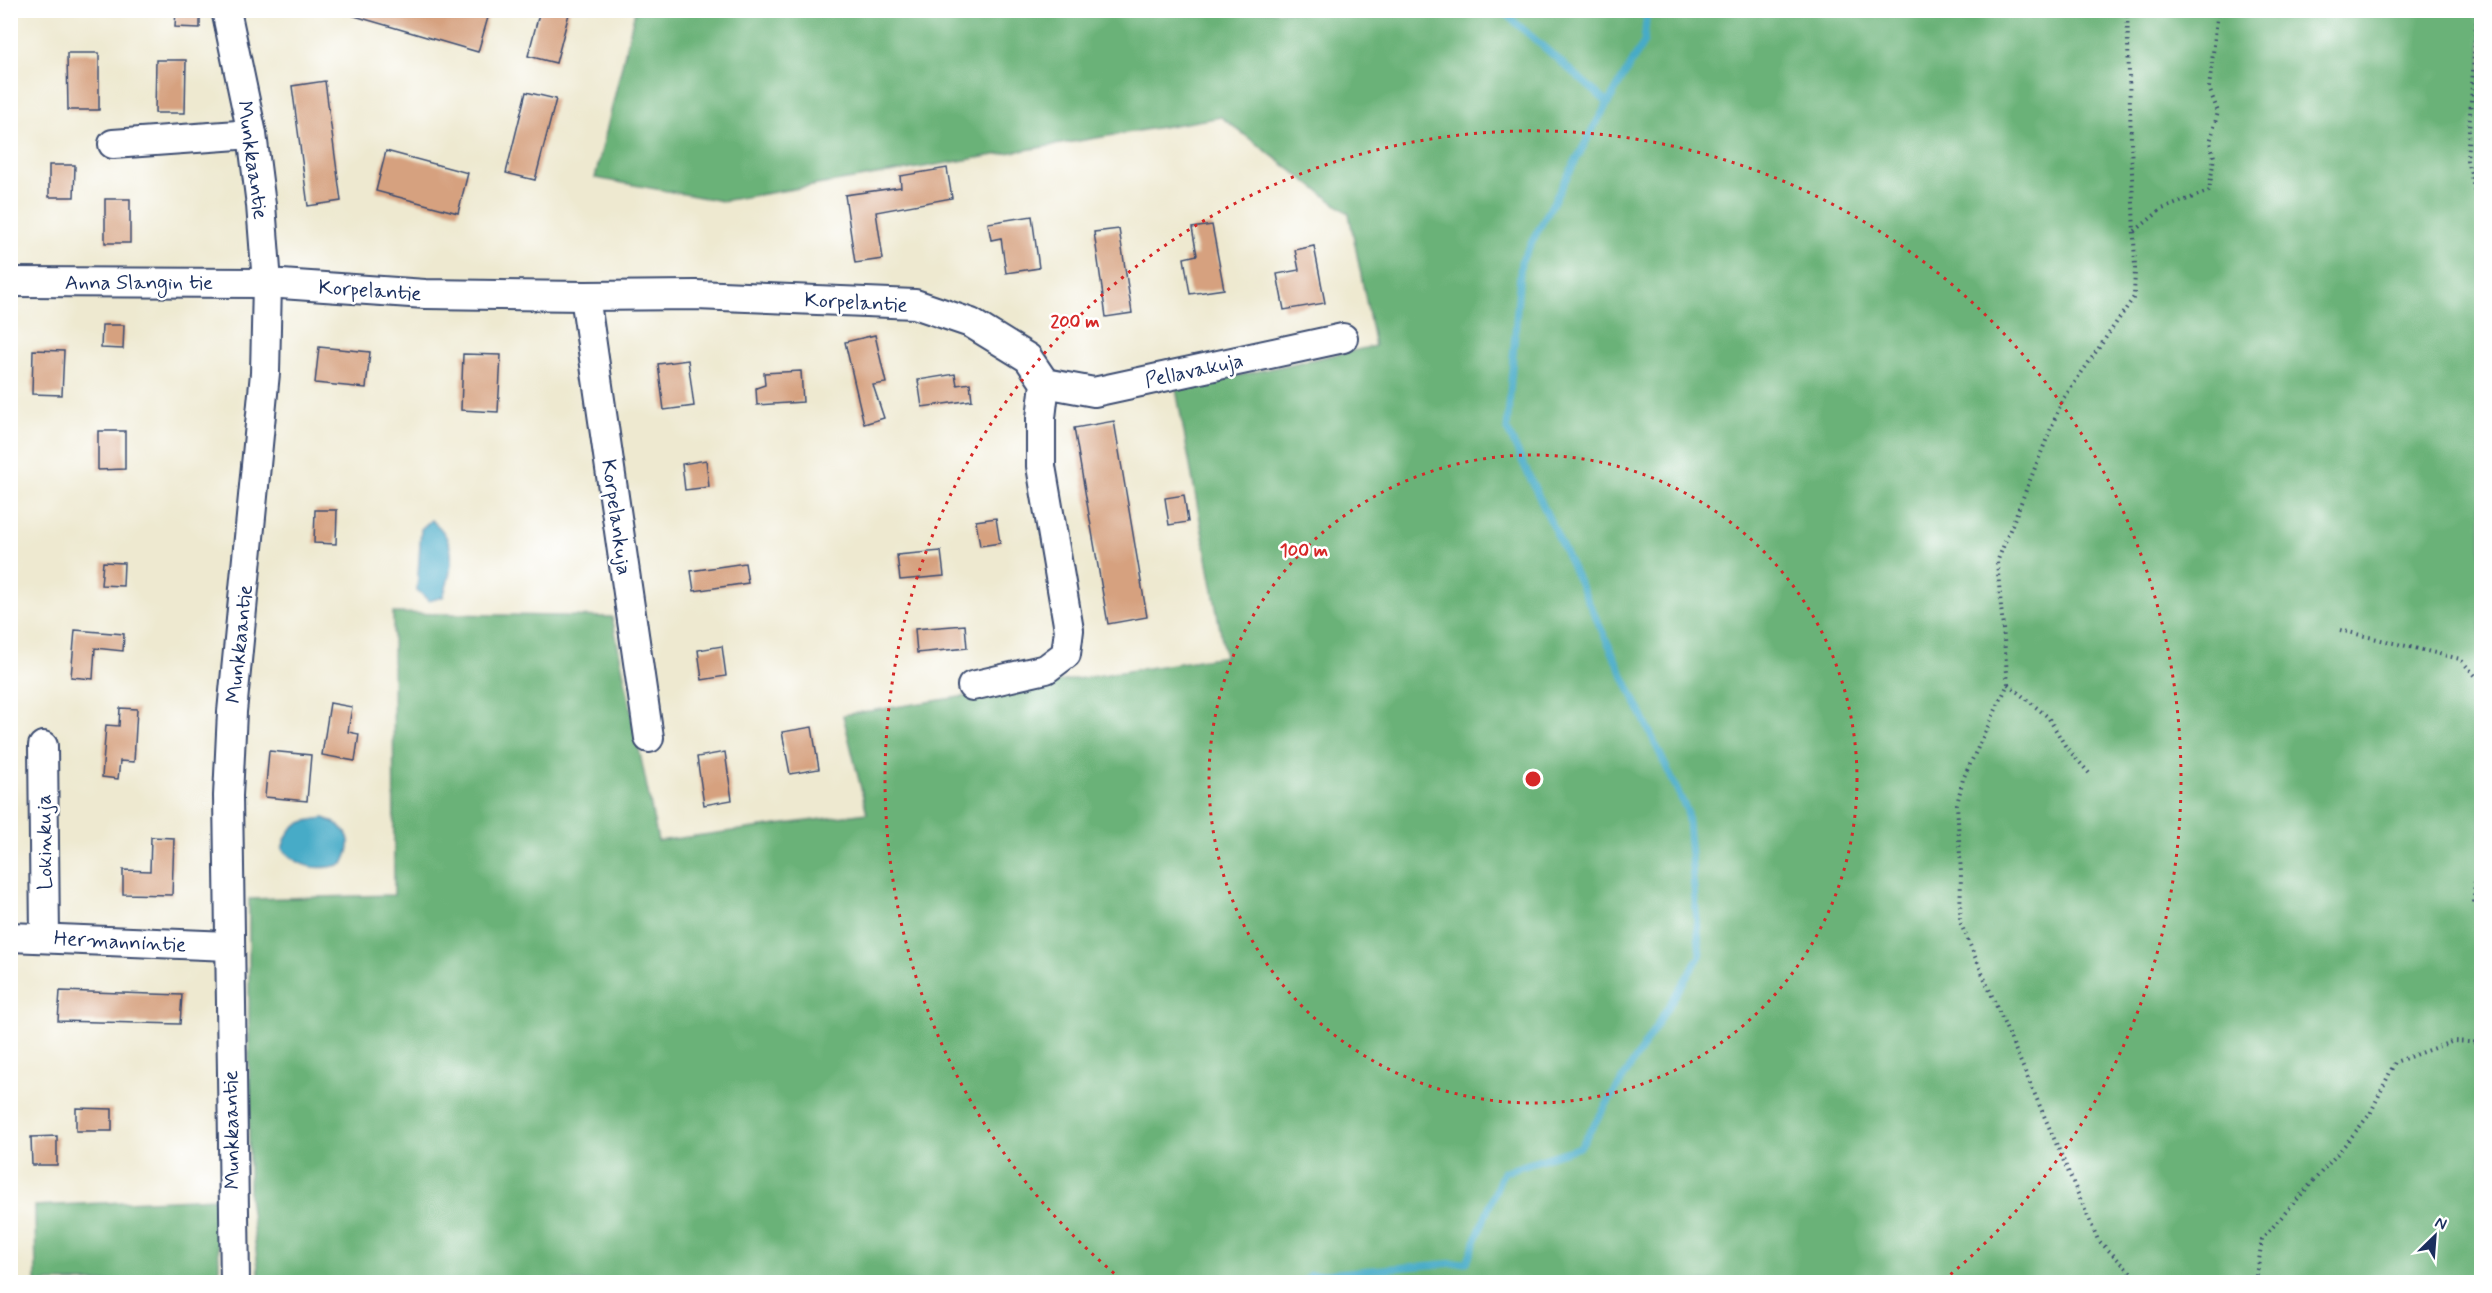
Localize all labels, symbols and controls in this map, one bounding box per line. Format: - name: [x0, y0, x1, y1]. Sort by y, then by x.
- street label: Munkkaantie: [230, 99, 274, 221]
- street label: Anna Slangin tie: [65, 269, 213, 298]
- street label: Korpelantie: [317, 273, 422, 309]
- street label: Korpelantie: [804, 286, 908, 320]
- text: 200 m: [1050, 310, 1100, 334]
- street label: Pellavakuja: [1142, 347, 1246, 395]
- street label: Korpelankuja: [594, 457, 638, 577]
- text: 100 m: [1280, 539, 1328, 563]
- street label: Munkkaantie: [220, 583, 260, 705]
- centre of rings: [1523, 769, 1543, 789]
- street label: Lokinkuja: [30, 794, 60, 890]
- street label: Hermannintie: [53, 925, 187, 959]
- street label: Munkkaantie: [217, 1070, 247, 1190]
- north arrow: [2405, 1206, 2465, 1266]
- text: N: [2431, 1212, 2450, 1236]

